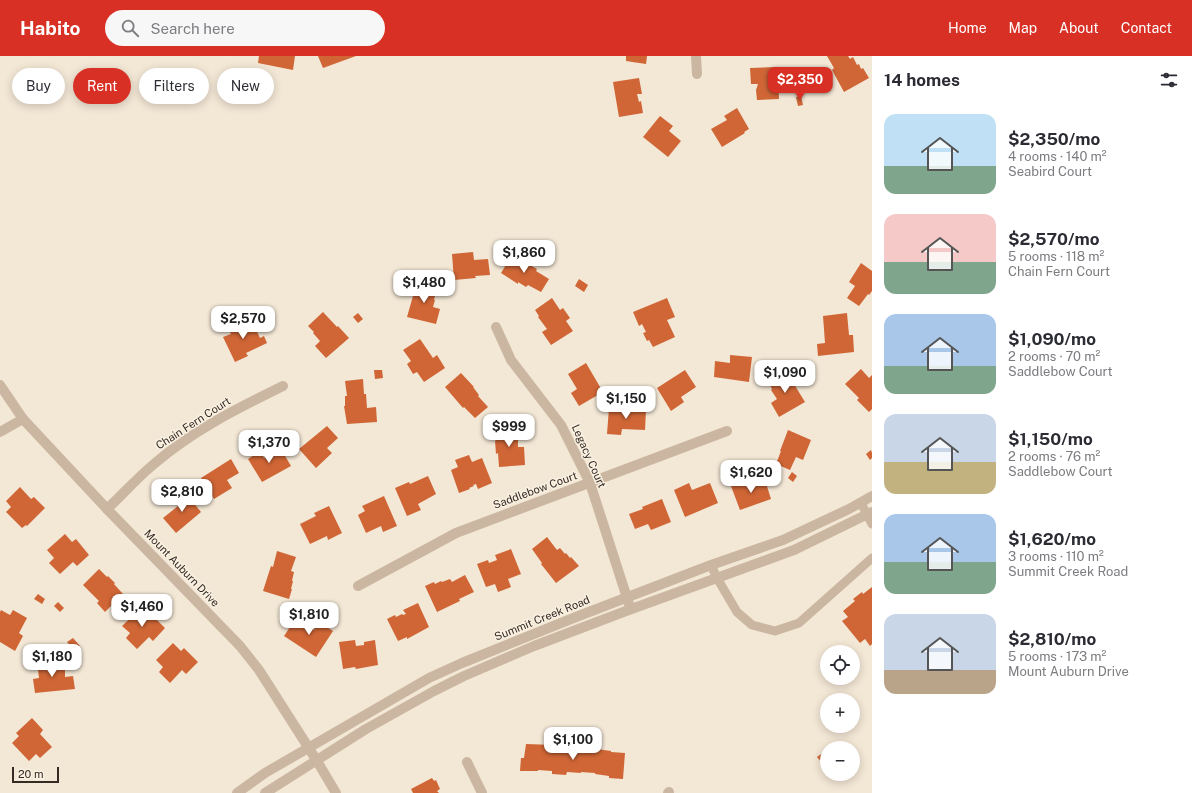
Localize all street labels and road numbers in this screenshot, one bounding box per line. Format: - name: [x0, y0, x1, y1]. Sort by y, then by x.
- street label: Chain Fern Court: [154, 394, 232, 452]
- street label: Legacy Court: [570, 422, 608, 490]
- street label: Saddlebow Court: [491, 469, 579, 511]
- street label: Mount Auburn Drive: [142, 527, 222, 609]
- street label: Summit Creek Road: [493, 593, 591, 643]

